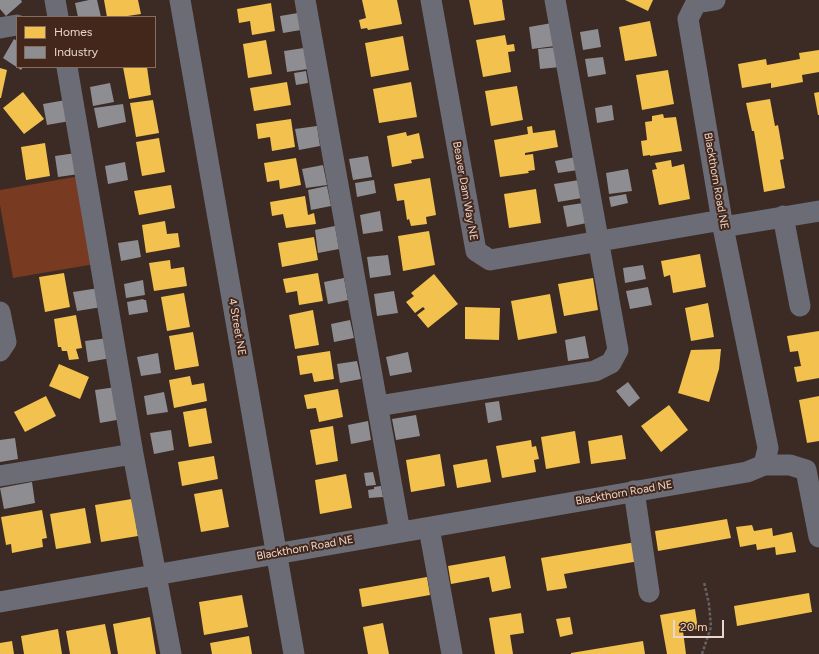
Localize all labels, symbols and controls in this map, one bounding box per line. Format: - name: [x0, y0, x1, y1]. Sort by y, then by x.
- legend: [16, 16, 156, 68]
- text: Homes: [54, 25, 92, 39]
- text: Industry: [54, 45, 98, 59]
- street label: Blackthorn Road NE: [701, 131, 731, 231]
- street label: Beaver Dam Way NE: [450, 140, 480, 242]
- street label: 4 Street NE: [225, 297, 249, 357]
- street label: Blackthorn Road NE: [574, 478, 674, 508]
- street label: Blackthorn Road NE: [255, 533, 355, 563]
- scale bar: [675, 612, 726, 638]
- text: 20 m: [680, 620, 708, 634]

